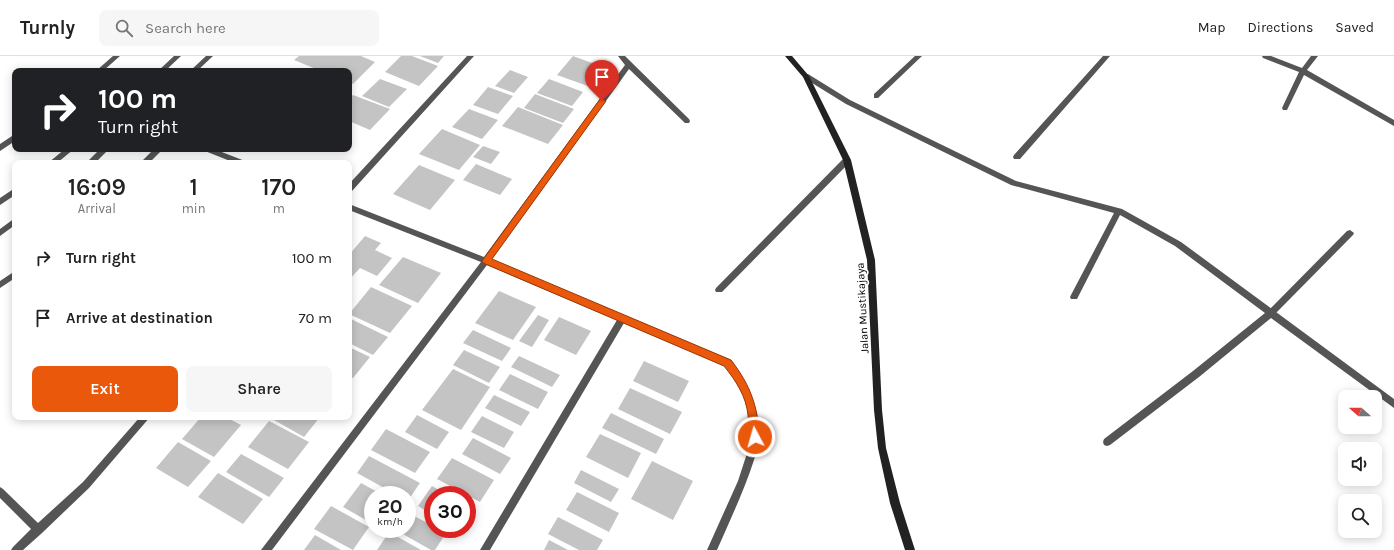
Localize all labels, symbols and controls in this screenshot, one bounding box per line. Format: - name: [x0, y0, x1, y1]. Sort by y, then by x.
- search box: [99, 10, 379, 46]
- text: Turnly: [20, 17, 75, 39]
- icon: search: [113, 17, 135, 39]
- text: Search here: [145, 19, 226, 37]
- text: Map: [1198, 19, 1226, 36]
- text: Directions: [1248, 19, 1313, 36]
- text: Saved: [1335, 19, 1374, 36]
- pin: [585, 60, 619, 101]
- icon: arrive: [591, 66, 613, 88]
- text: 100 m: [98, 82, 177, 115]
- icon: right: [32, 84, 84, 136]
- text: Turn right: [98, 116, 178, 138]
- text: 16:09: [68, 173, 126, 201]
- text: 1: [189, 173, 198, 201]
- text: 170: [261, 173, 296, 201]
- text: Arrival: [78, 201, 116, 216]
- text: min: [182, 201, 206, 216]
- text: m: [273, 201, 285, 216]
- icon: right: [32, 247, 54, 269]
- text: Turn right: [66, 249, 136, 267]
- text: 100 m: [292, 249, 332, 267]
- street label: Jalan Mustikajaya: [854, 262, 871, 354]
- icon: arrive: [32, 307, 54, 329]
- text: Arrive at destination: [66, 309, 213, 327]
- text: 70 m: [298, 309, 332, 327]
- button: Exit: [32, 366, 178, 412]
- button: Share: [186, 366, 332, 412]
- north arrow: [1338, 390, 1382, 434]
- map controls: [1338, 390, 1382, 538]
- position arrow: [734, 416, 776, 458]
- button: sound: [1338, 442, 1382, 486]
- speed limit sign: 30: [424, 486, 476, 538]
- button: search: [1338, 494, 1382, 538]
- text: 20: [378, 495, 402, 518]
- text: km/h: [377, 516, 403, 528]

